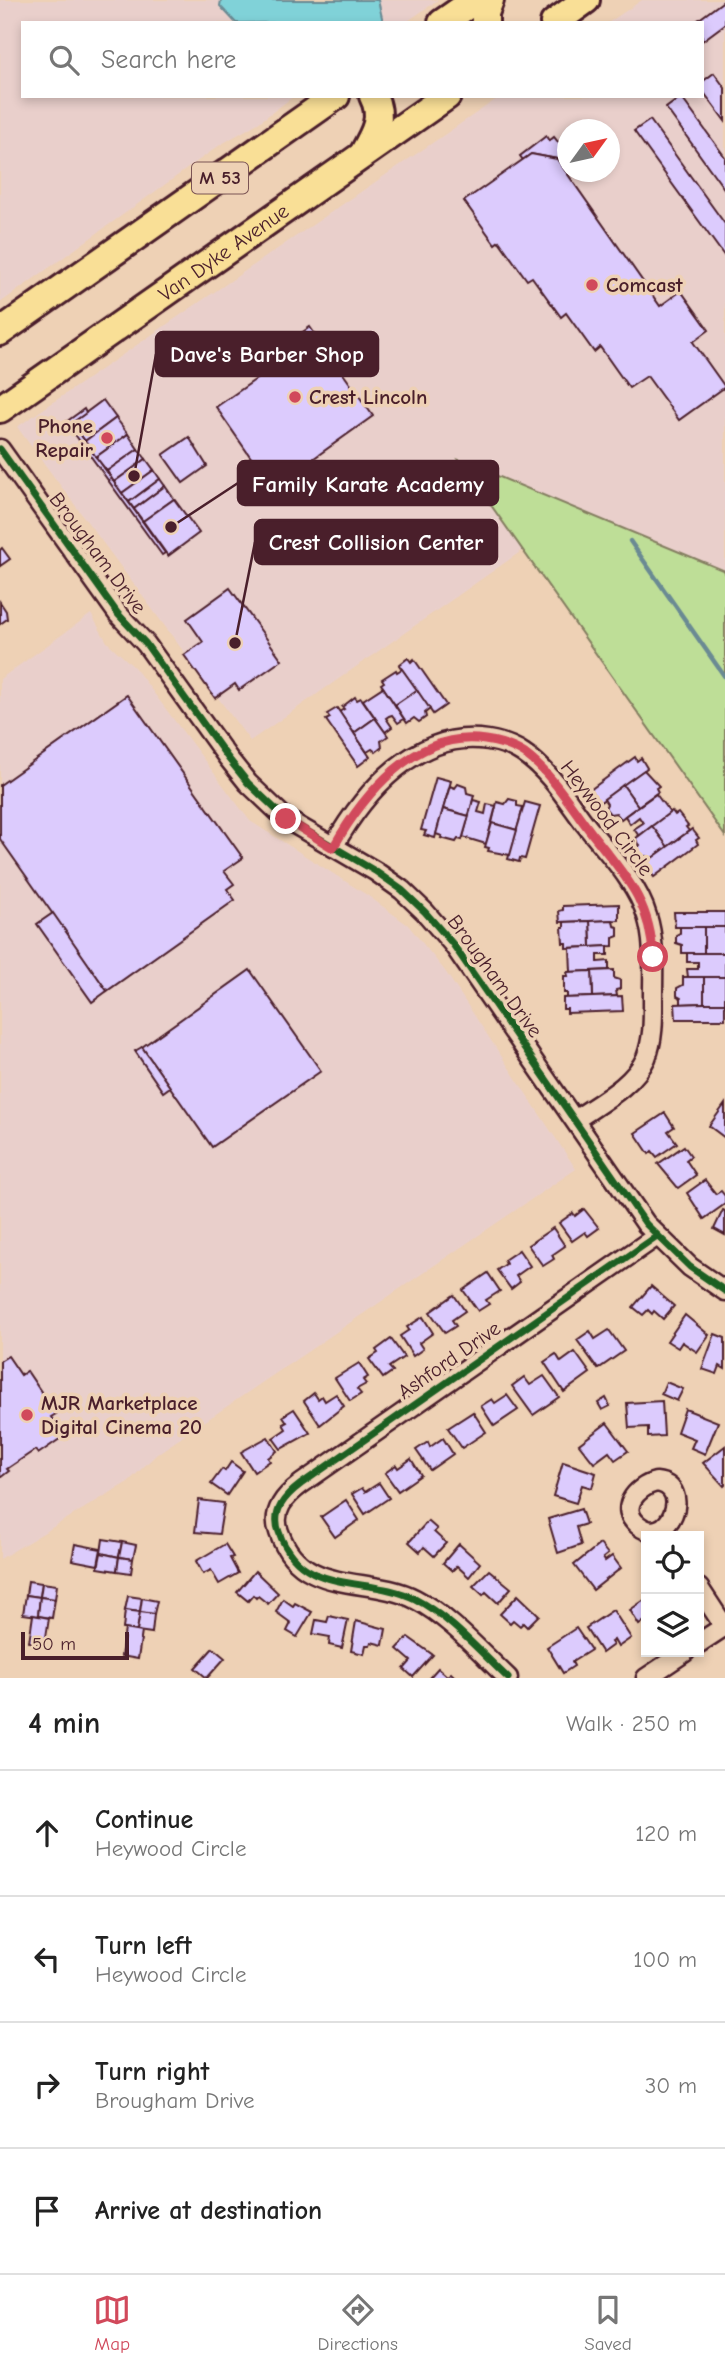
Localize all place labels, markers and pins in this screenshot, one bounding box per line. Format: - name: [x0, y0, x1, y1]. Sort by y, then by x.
- place label: Comcast: [606, 273, 684, 297]
- marker: Comcast: [584, 277, 600, 293]
- callout: Dave's Barber Shop: [156, 332, 378, 376]
- place label: Crest Lincoln: [309, 385, 427, 409]
- marker: Crest Lincoln: [287, 389, 303, 405]
- place label: Phone Repair: [35, 414, 94, 462]
- marker: Phone Repair: [99, 430, 115, 446]
- callout: Family Karate Academy: [238, 461, 498, 505]
- callout: Crest Collision Center: [255, 520, 497, 564]
- place label: MJR Marketplace Digital Cinema 20: [41, 1391, 202, 1439]
- marker: MJR Marketplace Digital Cinema 20: [19, 1407, 35, 1423]

